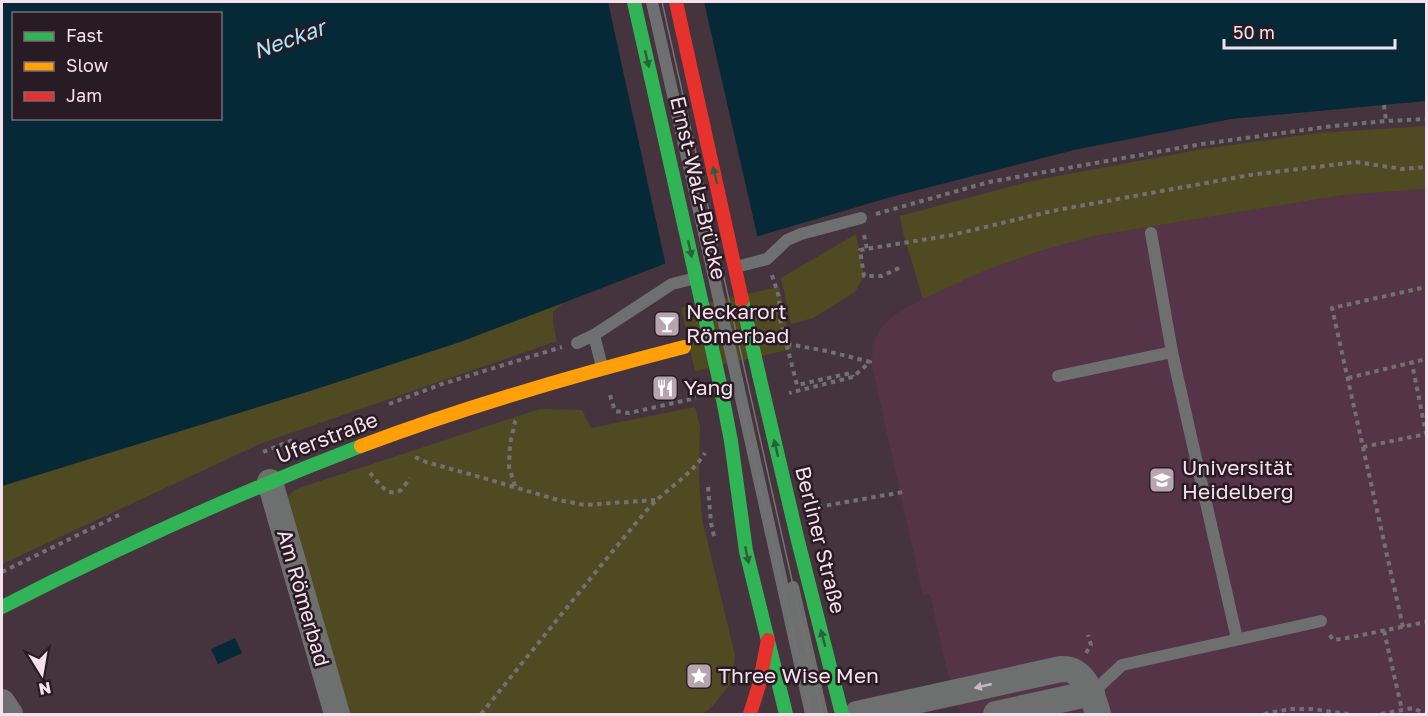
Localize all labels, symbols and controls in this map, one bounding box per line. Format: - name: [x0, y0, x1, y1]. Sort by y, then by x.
- legend: [12, 12, 222, 120]
- water label: Neckar: [249, 12, 332, 64]
- scale bar: [1224, 12, 1395, 50]
- text: 50 m: [1233, 21, 1275, 43]
- text: Fast: [66, 24, 103, 46]
- one-way arrow: [643, 49, 653, 68]
- text: Slow: [66, 54, 109, 76]
- text: Jam: [66, 84, 102, 106]
- street label: Ernst-Walz-Brücke: [665, 94, 733, 282]
- one-way arrow: [709, 165, 719, 184]
- one-way arrow: [685, 240, 695, 258]
- place label: Neckarort Römerbad: [686, 298, 789, 348]
- bar icon: Neckarort Römerbad: [652, 309, 682, 339]
- restaurant icon: Yang: [650, 373, 680, 403]
- place label: Yang: [684, 374, 733, 400]
- street label: Uferstraße: [272, 406, 381, 468]
- one-way arrow: [771, 438, 780, 457]
- place label: Universität Heidelberg: [1182, 454, 1294, 504]
- street label: Berliner Straße: [790, 463, 852, 616]
- school or university icon: Universität Heidelberg: [1147, 465, 1177, 495]
- street label: Am Römerbad: [272, 526, 336, 669]
- one-way arrow: [743, 545, 752, 564]
- one-way arrow: [817, 628, 827, 647]
- north arrow: [12, 644, 72, 704]
- place icon: Three Wise Men: [684, 661, 714, 691]
- place label: Three Wise Men: [718, 662, 879, 688]
- text: N: [37, 678, 53, 700]
- one-way arrow: [973, 682, 992, 691]

